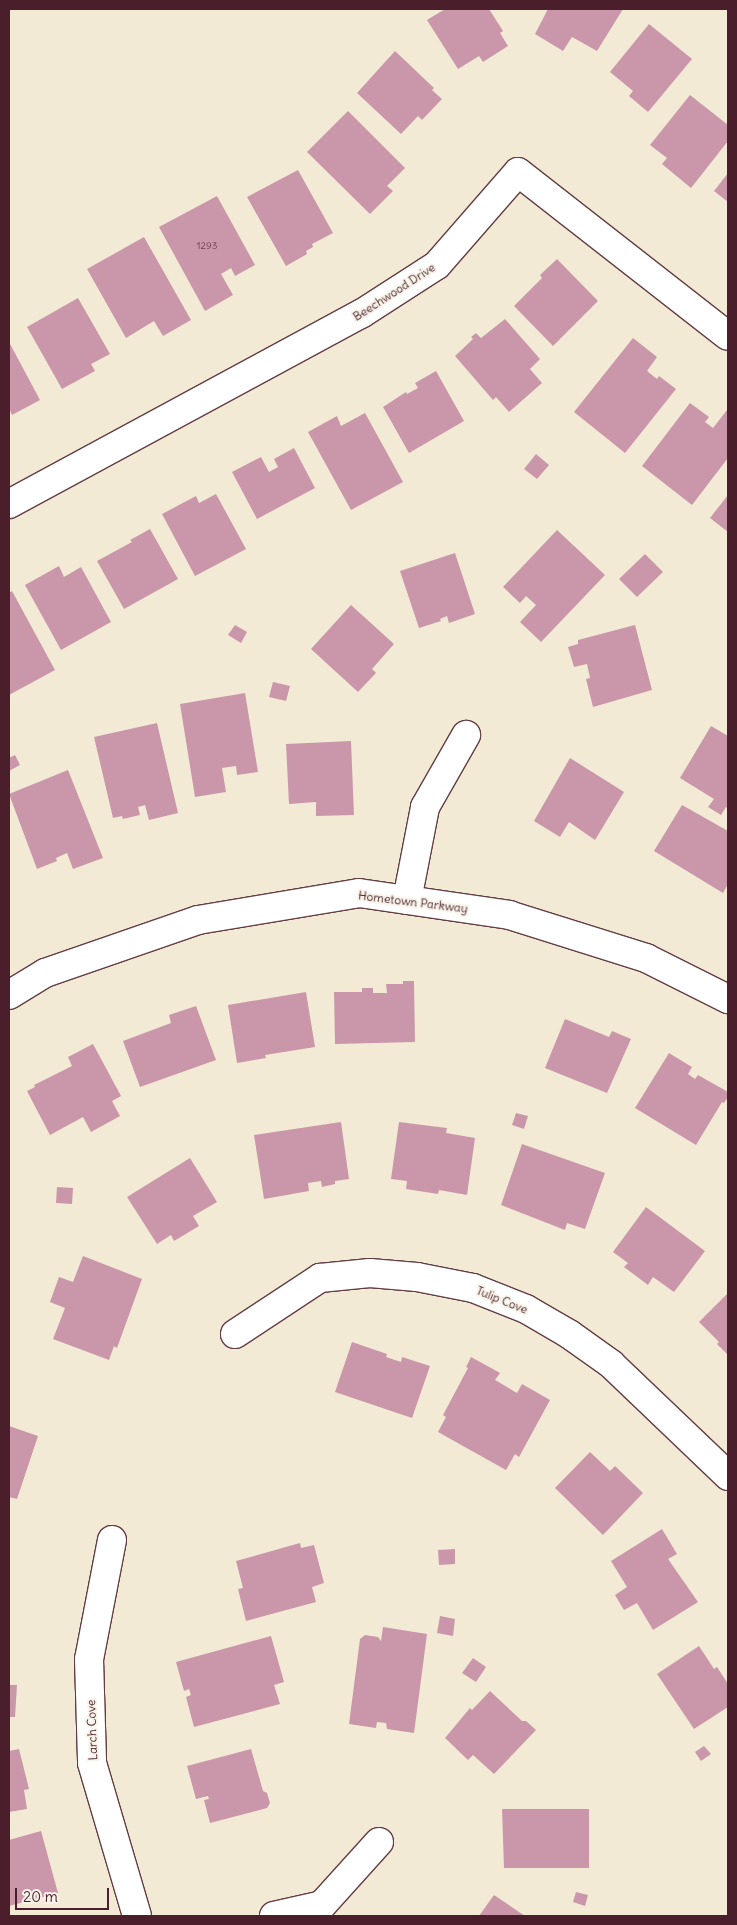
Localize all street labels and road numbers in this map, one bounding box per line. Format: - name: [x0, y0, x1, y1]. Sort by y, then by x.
- street label: Beechwood Drive: [350, 260, 438, 324]
- street label: Hometown Parkway: [357, 888, 469, 916]
- street label: Tulip Cove: [474, 1283, 530, 1317]
- street label: Larch Cove: [84, 1699, 100, 1761]

